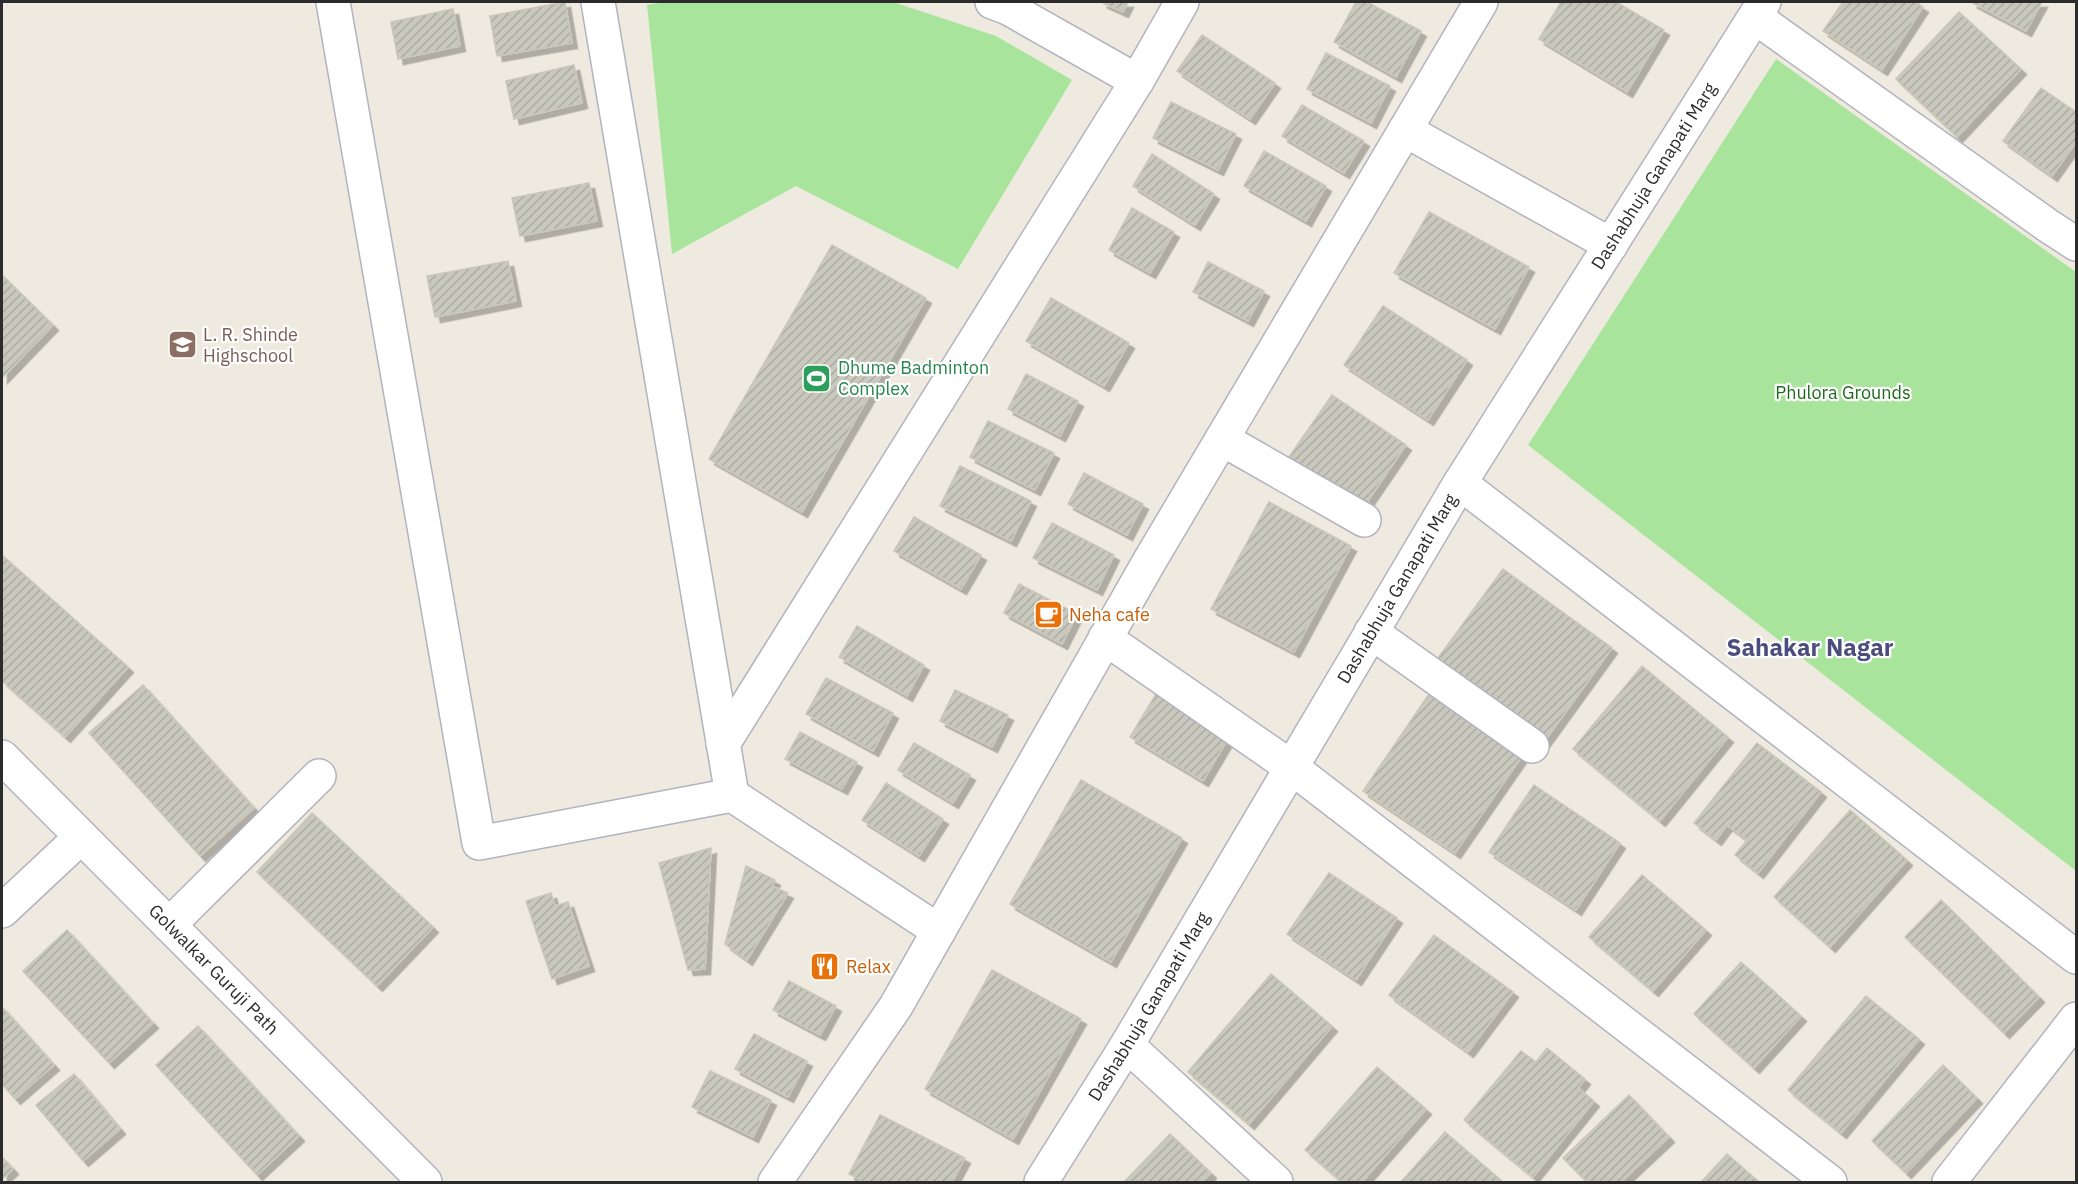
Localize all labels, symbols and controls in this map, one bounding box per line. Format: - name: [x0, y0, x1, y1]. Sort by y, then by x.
- street label: Dashabhuja Ganapati Marg: [1586, 78, 1721, 274]
- place label: L. R. Shinde Highschool: [203, 323, 298, 367]
- school or university icon: L. R. Shinde Highschool: [166, 329, 198, 361]
- place label: Dhume Badminton Complex: [838, 356, 989, 400]
- sports icon: Dhume Badminton Complex: [801, 362, 833, 394]
- park label: Phulora Grounds: [1775, 381, 1911, 404]
- street label: Dashabhuja Ganapati Marg: [1332, 489, 1462, 688]
- cafe icon: Neha cafe: [1032, 599, 1064, 631]
- place label: Neha cafe: [1069, 603, 1150, 626]
- district label: Sahakar Nagar: [1726, 631, 1894, 663]
- street label: Golwalkar Guruji Path: [144, 899, 284, 1040]
- street label: Dashabhuja Ganapati Marg: [1083, 907, 1215, 1105]
- restaurant icon: Relax: [809, 951, 841, 983]
- place label: Relax: [846, 955, 891, 978]

